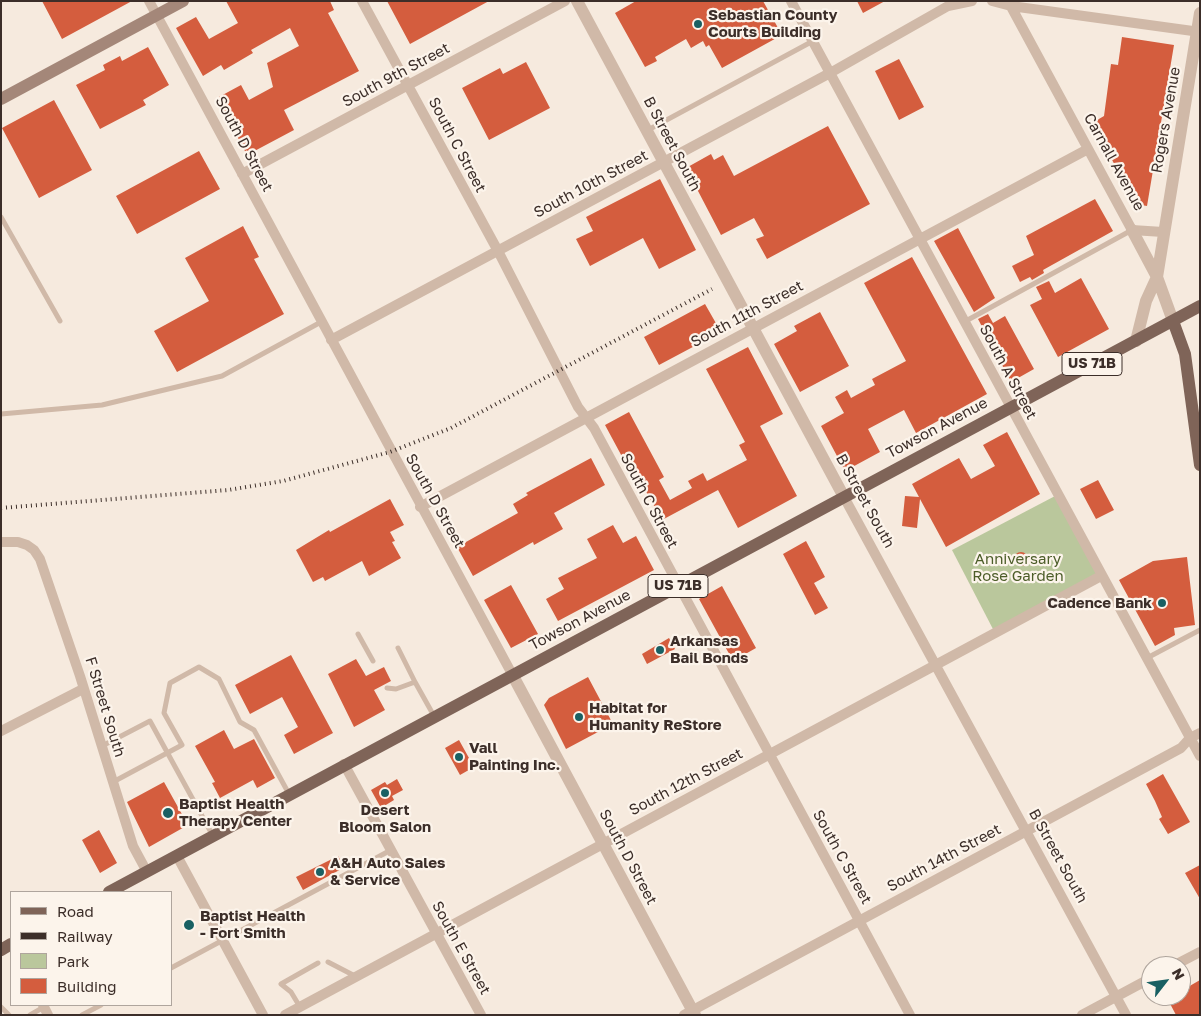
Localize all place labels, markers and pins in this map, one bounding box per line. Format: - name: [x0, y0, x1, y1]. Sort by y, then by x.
- place label: Sebastian County Courts Building: [708, 6, 838, 41]
- marker: Sebastian County Courts Building: [692, 18, 704, 30]
- place label: Cadence Bank: [1047, 594, 1152, 612]
- marker: Cadence Bank: [1156, 597, 1168, 609]
- place label: Arkansas Bail Bonds: [670, 632, 748, 667]
- marker: Arkansas Bail Bonds: [654, 644, 666, 656]
- place label: Habitat for Humanity ReStore: [589, 699, 722, 734]
- marker: Habitat for Humanity ReStore: [573, 711, 585, 723]
- place label: Vall Painting Inc.: [469, 739, 560, 774]
- marker: Vall Painting Inc.: [453, 751, 465, 763]
- marker: Desert Bloom Salon: [379, 787, 391, 799]
- place label: Baptist Health Therapy Center: [179, 795, 292, 830]
- place label: Desert Bloom Salon: [339, 801, 431, 836]
- marker: Baptist Health Therapy Center: [161, 806, 175, 820]
- place label: A&H Auto Sales & Service: [330, 854, 445, 889]
- marker: A&H Auto Sales & Service: [314, 866, 326, 878]
- place label: Baptist Health - Fort Smith: [200, 907, 305, 942]
- marker: Baptist Health - Fort Smith: [182, 918, 196, 932]

